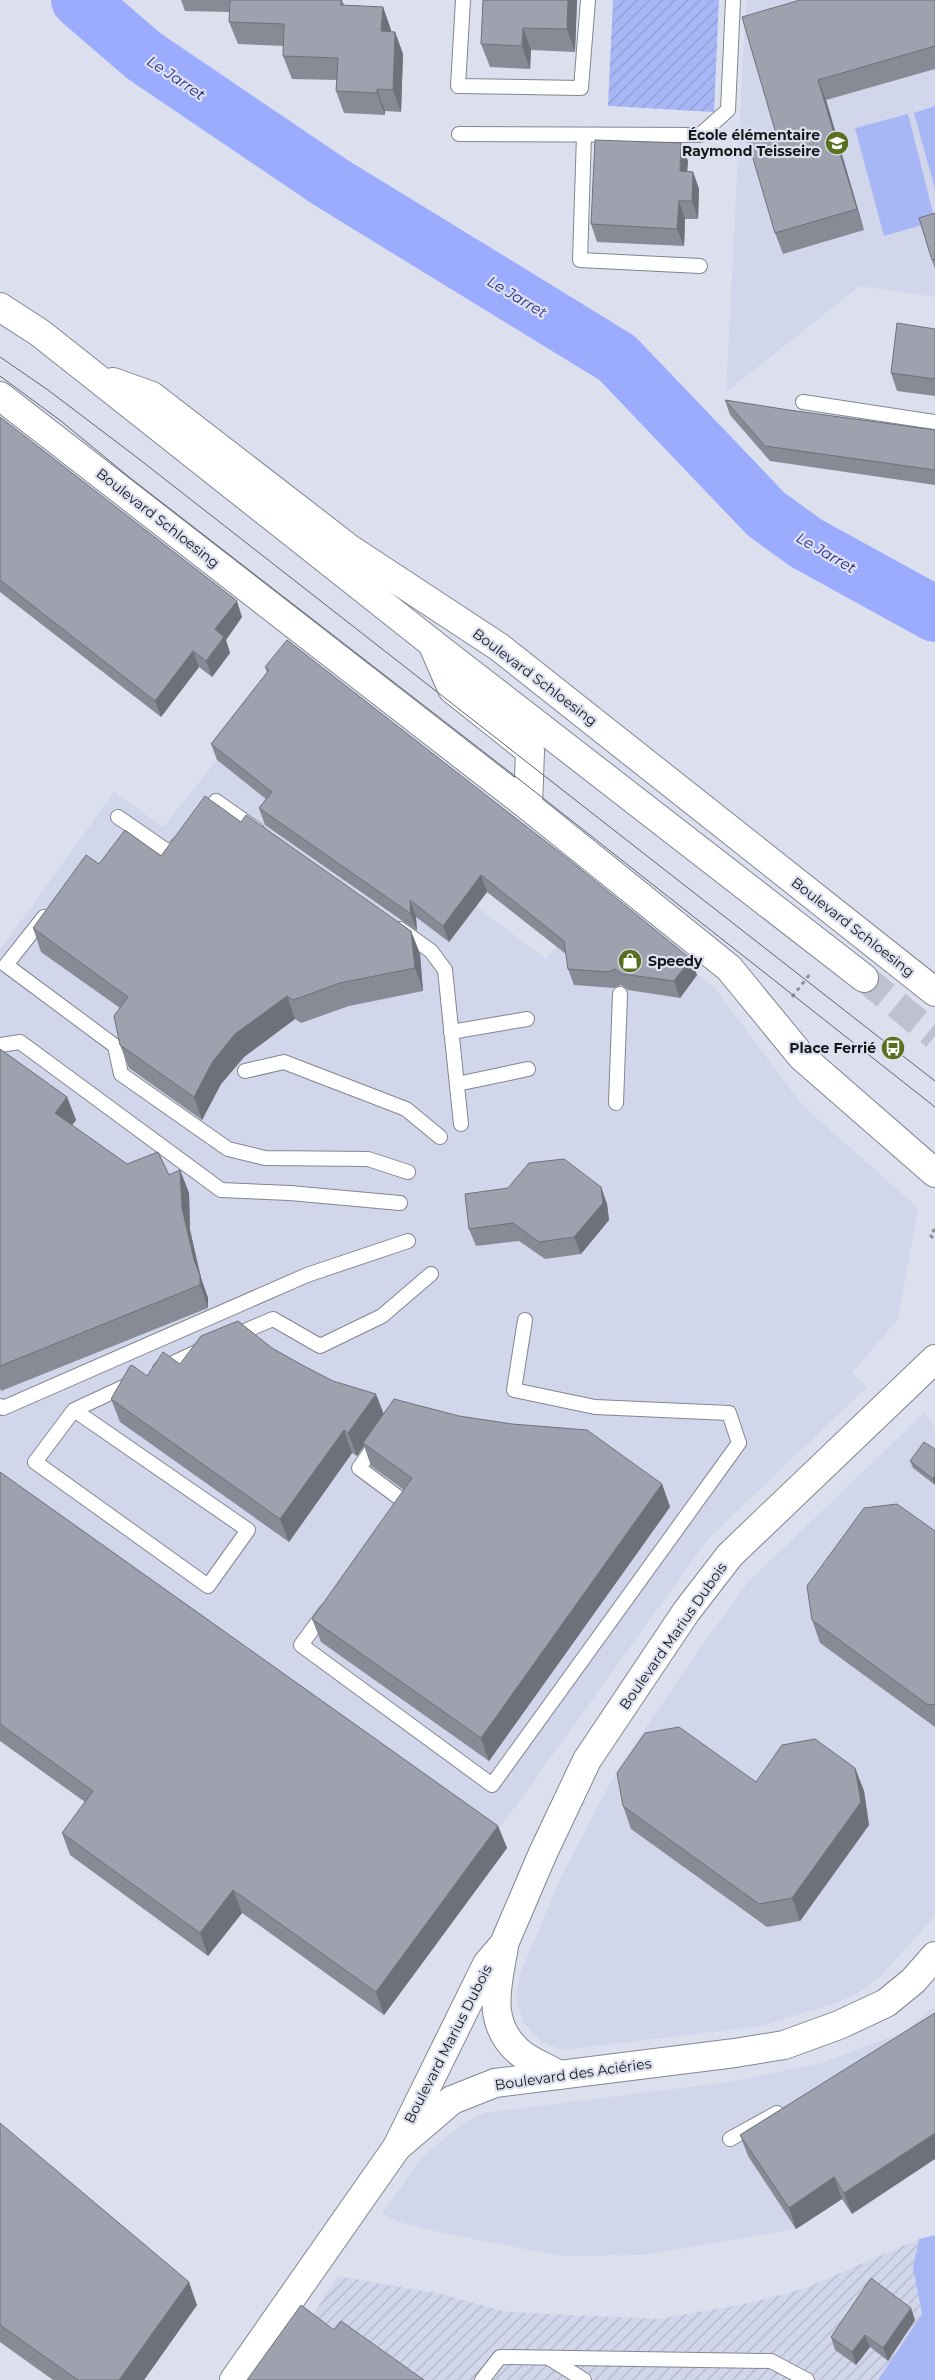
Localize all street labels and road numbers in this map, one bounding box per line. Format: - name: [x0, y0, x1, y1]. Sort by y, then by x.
- street label: Boulevard Schloesing: [93, 464, 223, 572]
- street label: Boulevard Schloesing: [469, 624, 601, 730]
- street label: Boulevard Schloesing: [788, 873, 918, 981]
- street label: Boulevard Marius Dubois: [615, 1559, 731, 1713]
- street label: Boulevard Marius Dubois: [400, 1962, 496, 2126]
- street label: Boulevard des Aciéries: [494, 2054, 653, 2094]

